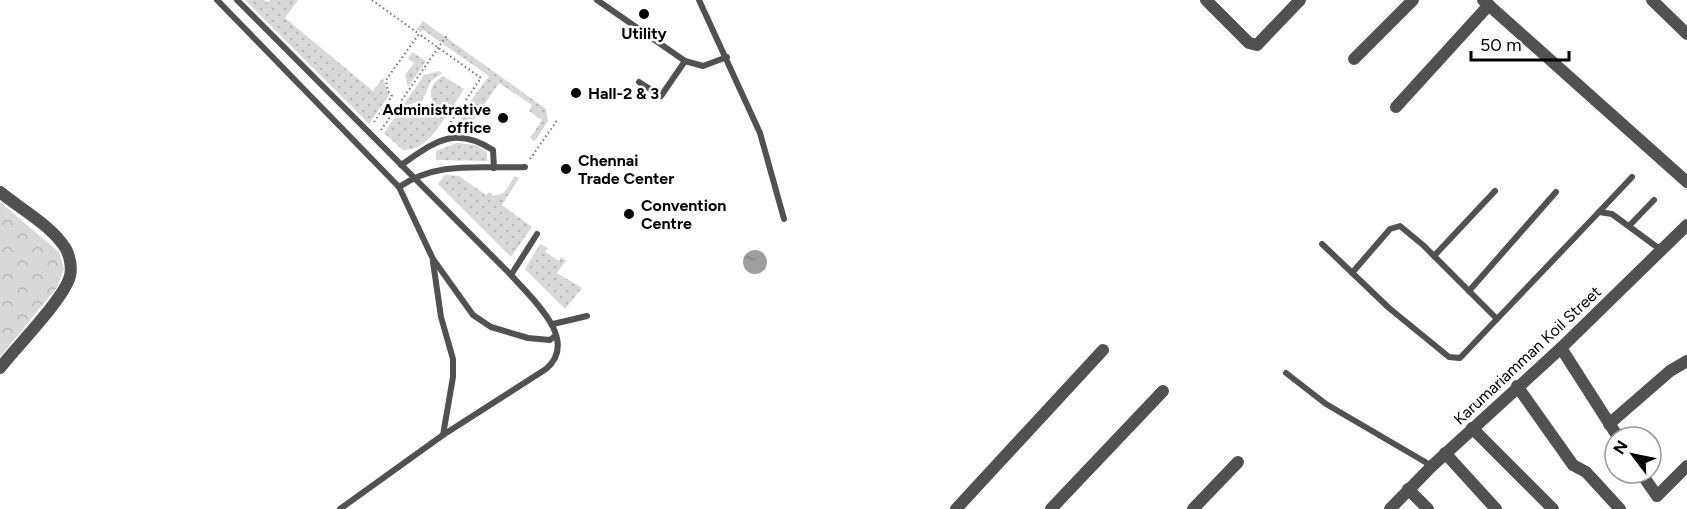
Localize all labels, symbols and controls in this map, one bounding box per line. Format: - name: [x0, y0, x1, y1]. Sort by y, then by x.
- marker: Utility: [637, 7, 651, 21]
- place label: Utility: [621, 24, 668, 43]
- scale bar: [1471, 24, 1568, 62]
- text: 50 m: [1480, 34, 1522, 56]
- place label: Hall-2 & 3: [588, 84, 659, 103]
- marker: Hall-2 & 3: [569, 86, 583, 100]
- place label: Administrative office: [382, 100, 491, 137]
- marker: Administrative office: [496, 111, 510, 125]
- place label: Chennai Trade Center: [578, 151, 674, 188]
- marker: Chennai Trade Center: [559, 162, 573, 176]
- place label: Convention Centre: [641, 196, 726, 233]
- marker: Convention Centre: [622, 207, 636, 221]
- street label: Karumariamman Koil Street: [1450, 282, 1605, 429]
- north arrow: [1603, 425, 1663, 485]
- text: N: [1609, 437, 1632, 458]

